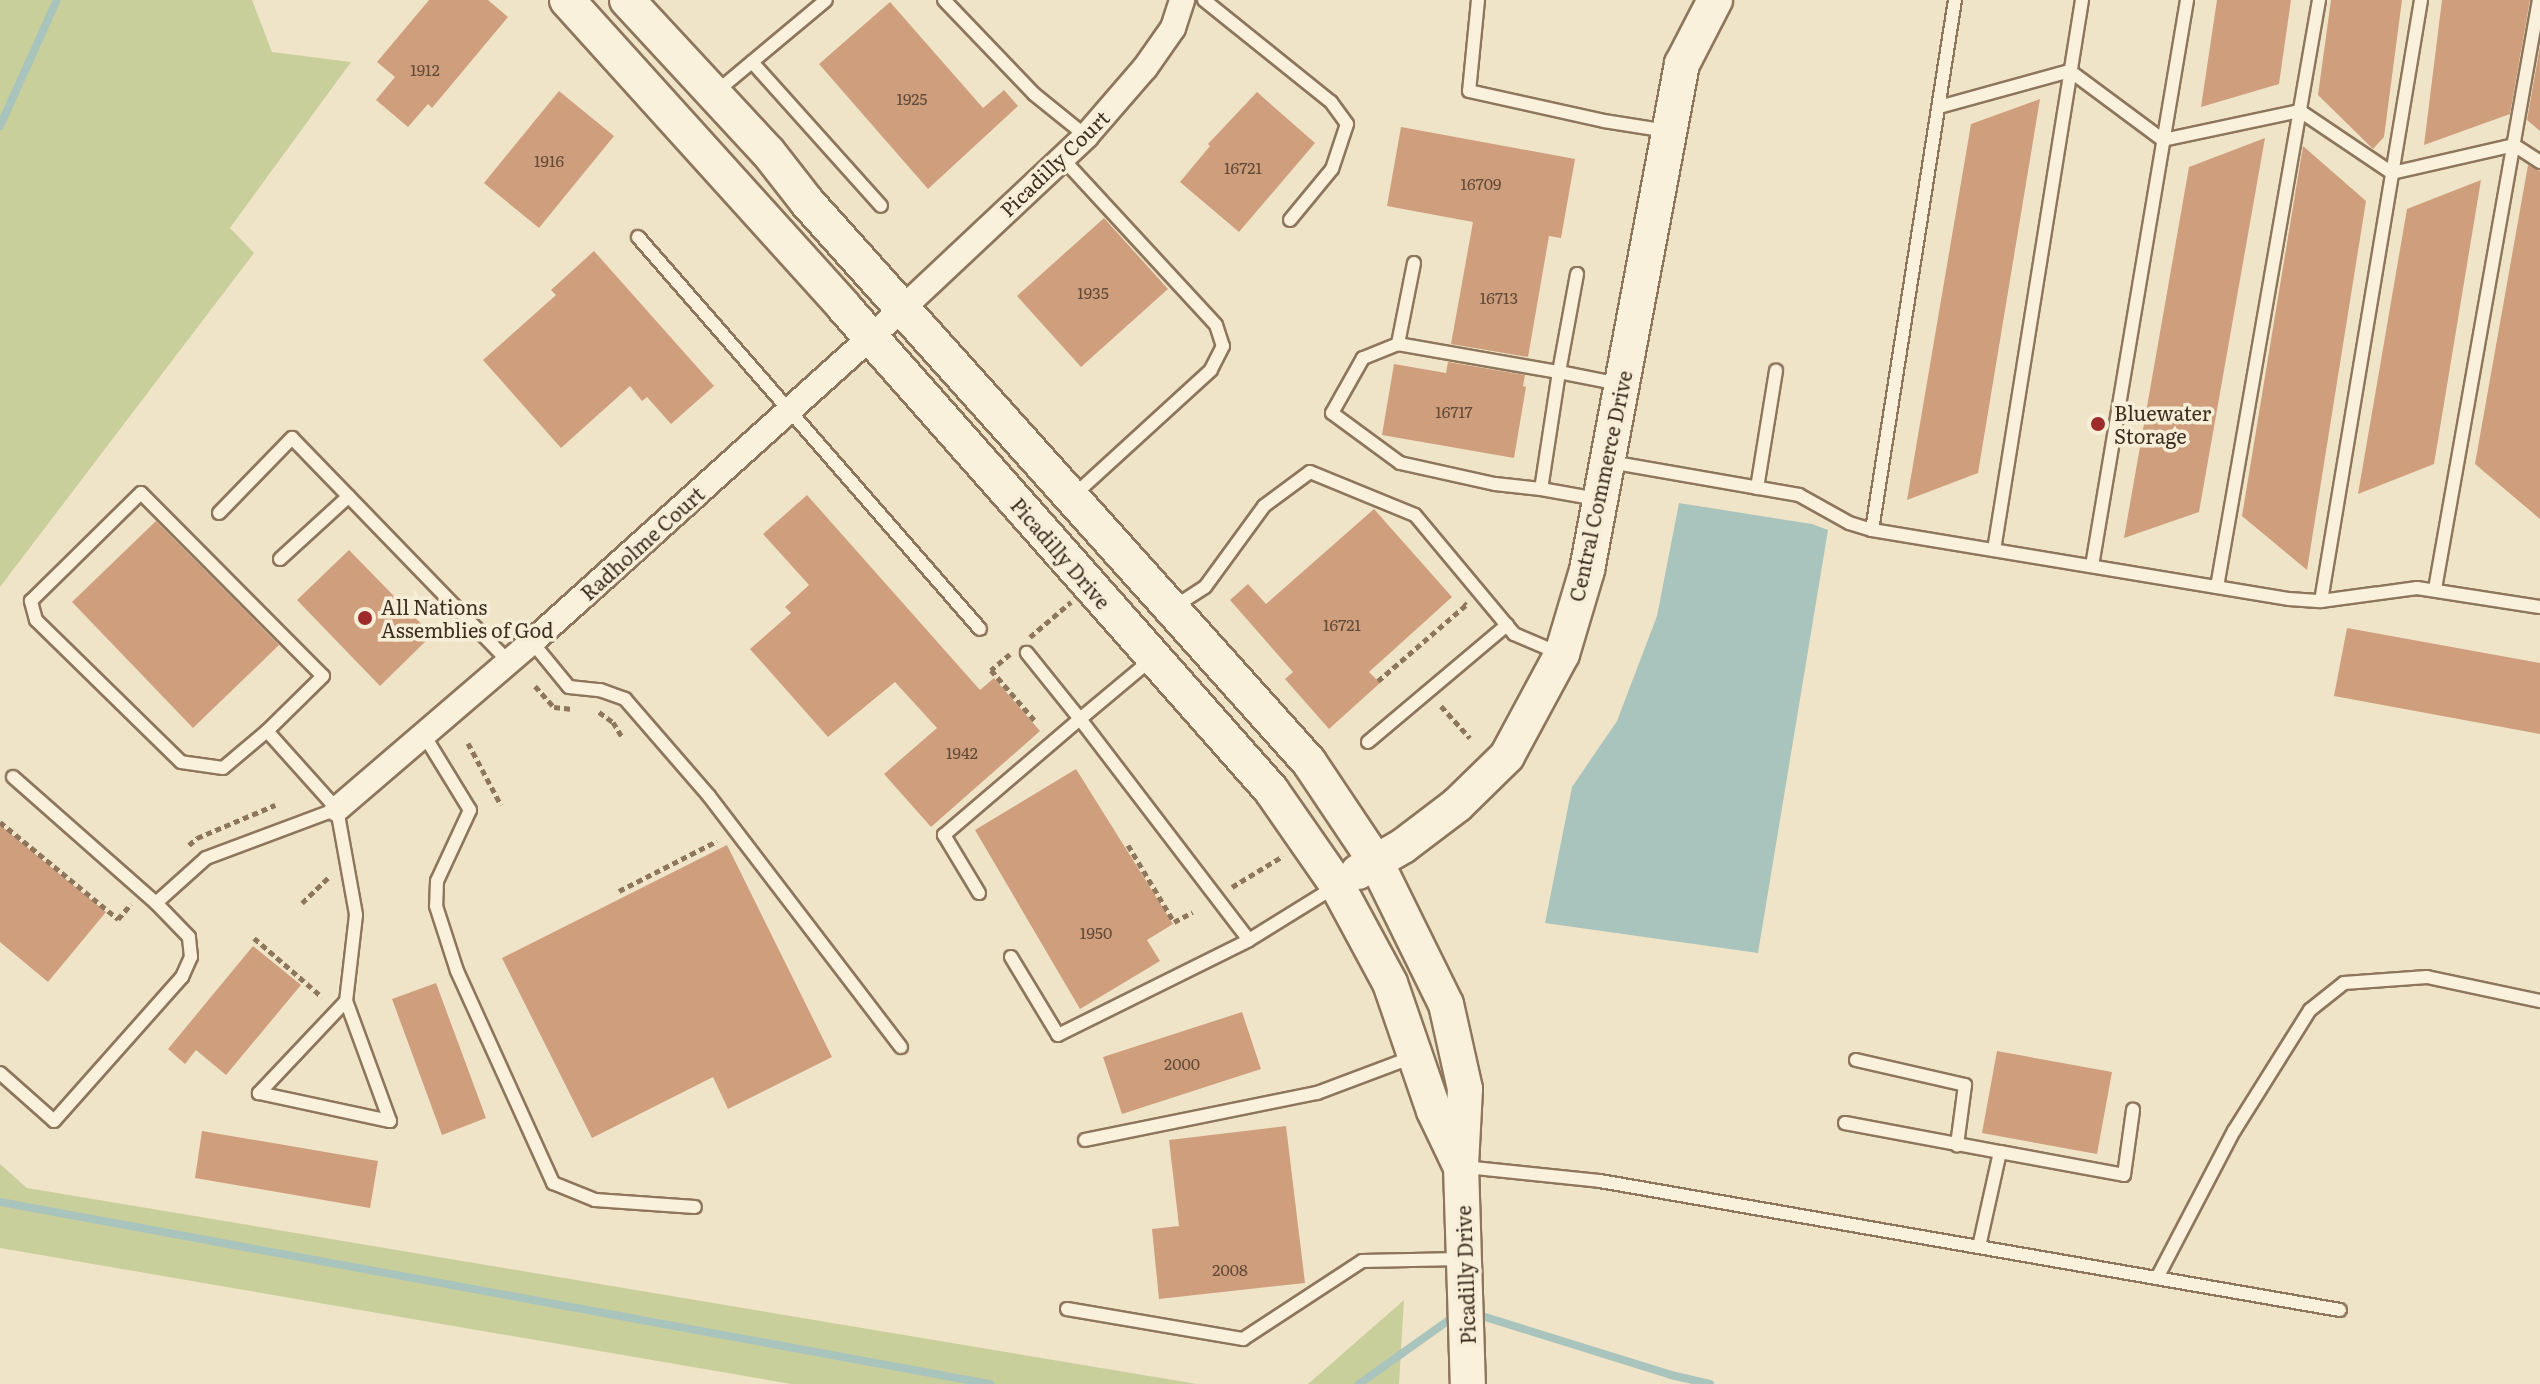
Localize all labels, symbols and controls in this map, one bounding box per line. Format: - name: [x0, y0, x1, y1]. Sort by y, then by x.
- house number: 1912: [410, 59, 440, 79]
- house number: 1925: [897, 88, 927, 108]
- street label: Picadilly Court: [994, 105, 1114, 221]
- house number: 1916: [534, 150, 564, 170]
- house number: 16721: [1224, 157, 1262, 177]
- house number: 16709: [1461, 173, 1501, 193]
- house number: 1935: [1077, 282, 1109, 302]
- house number: 16713: [1480, 287, 1518, 307]
- street label: Central Commerce Drive: [1564, 368, 1636, 604]
- place label: Bluewater Storage: [2114, 400, 2211, 447]
- house number: 16717: [1435, 401, 1473, 421]
- marker: Bluewater Storage: [2089, 415, 2107, 433]
- street label: Radholme Court: [575, 481, 709, 605]
- street label: Picadilly Drive: [1006, 493, 1116, 613]
- place label: All Nations Assemblies of God: [381, 594, 554, 641]
- marker: All Nations Assemblies of God: [356, 609, 374, 627]
- house number: 16721: [1323, 614, 1361, 634]
- house number: 1942: [946, 742, 978, 762]
- house number: 1950: [1080, 922, 1112, 942]
- house number: 2000: [1164, 1053, 1200, 1073]
- street label: Picadilly Drive: [1451, 1205, 1479, 1345]
- house number: 2008: [1212, 1259, 1248, 1279]

